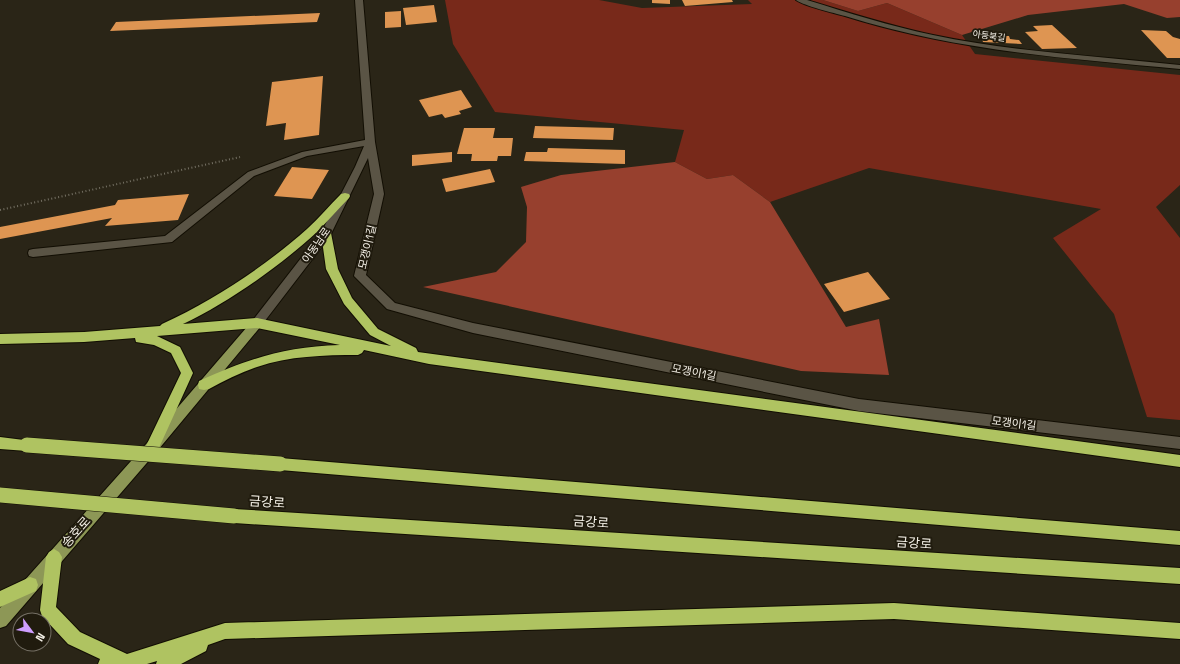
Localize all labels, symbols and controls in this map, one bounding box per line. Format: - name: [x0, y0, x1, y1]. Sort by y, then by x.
- street label: 아동북길: [972, 28, 1006, 44]
- street label: 모갱이1길: [355, 223, 379, 271]
- street label: 아동남로: [299, 224, 333, 266]
- street label: 모갱이1길: [671, 361, 717, 383]
- street label: 모갱이1길: [991, 413, 1037, 433]
- street label: 금강로: [249, 492, 286, 512]
- street label: 금강로: [573, 512, 610, 532]
- street label: 송호로: [58, 513, 94, 551]
- street label: 금강로: [896, 533, 933, 553]
- north arrow: [12, 612, 52, 652]
- text: N: [33, 630, 48, 644]

